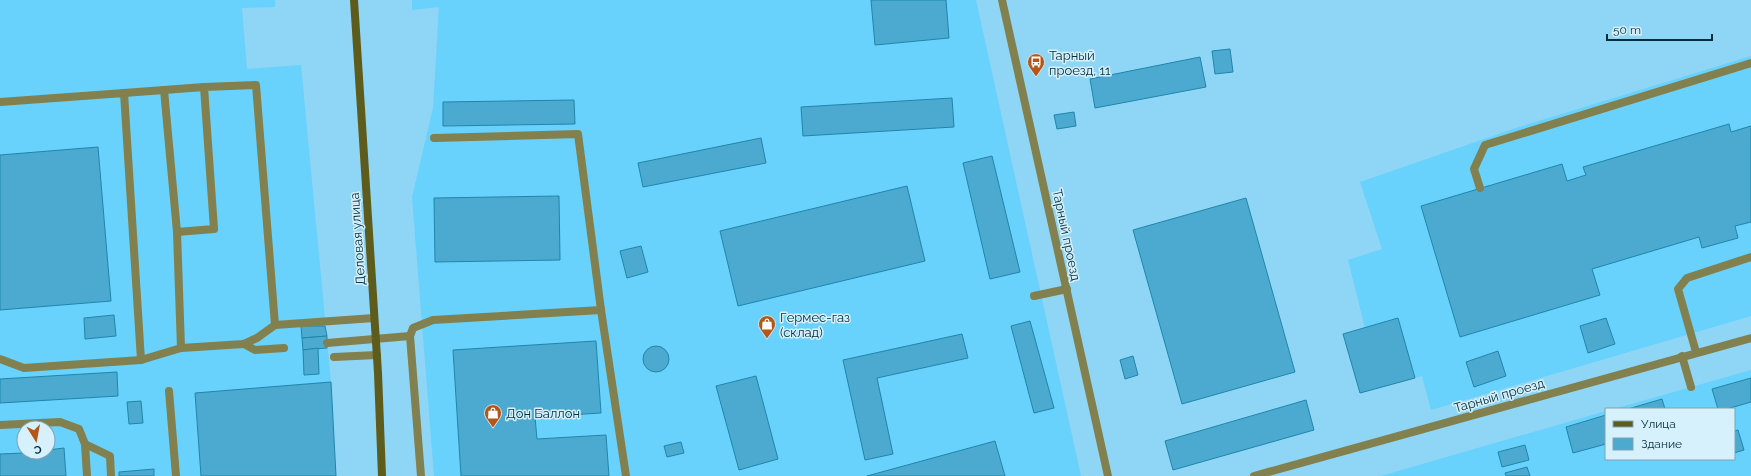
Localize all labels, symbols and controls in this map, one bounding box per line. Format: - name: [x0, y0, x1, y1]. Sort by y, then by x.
- scale bar: [1607, 16, 1712, 42]
- text: 50 m: [1613, 23, 1641, 37]
- place label: Тарный проезд, 11: [1049, 48, 1111, 78]
- bus stop icon: Тарный проезд, 11: [1026, 52, 1046, 77]
- street label: Тарный проезд: [1049, 188, 1084, 283]
- street label: Деловая улица: [347, 192, 368, 286]
- place label: Гермес-газ (склад): [780, 310, 850, 340]
- shop icon: Гермес-газ (склад): [757, 314, 777, 339]
- street label: Тарный проезд: [1452, 375, 1547, 416]
- shop icon: Дон Баллон: [483, 403, 503, 428]
- place label: Дон Баллон: [506, 406, 580, 421]
- legend: [1605, 408, 1735, 460]
- text: Улица: [1641, 417, 1676, 431]
- north arrow: [16, 420, 56, 460]
- text: Здание: [1641, 437, 1682, 451]
- text: С: [32, 442, 43, 457]

